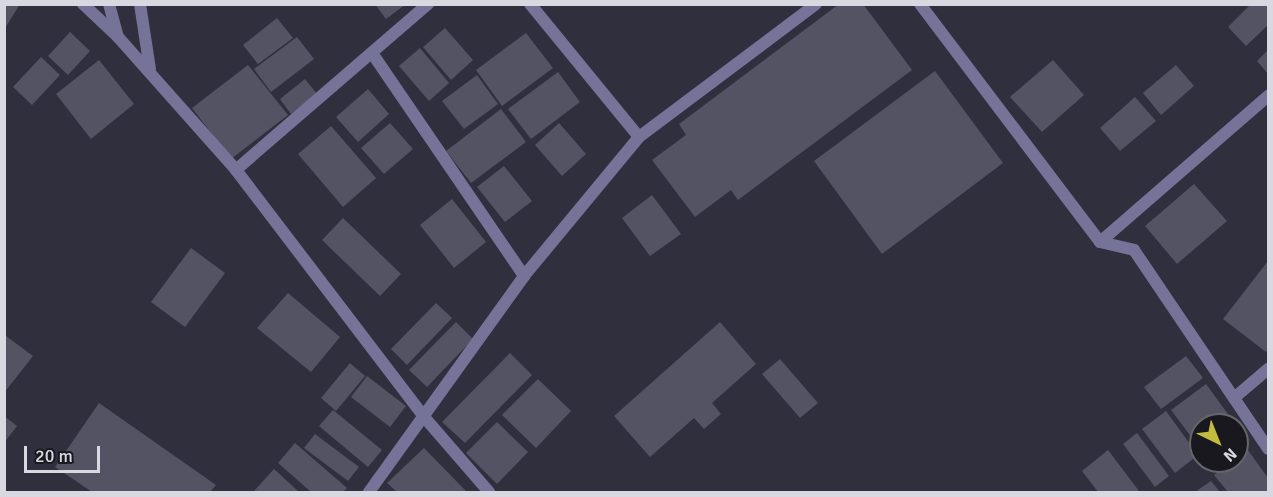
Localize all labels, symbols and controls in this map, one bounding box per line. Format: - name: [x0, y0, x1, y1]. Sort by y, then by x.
- north arrow: [1189, 413, 1249, 473]
- scale bar: [27, 434, 104, 472]
- text: N: [1219, 444, 1241, 466]
- text: 20 m: [35, 445, 73, 467]

